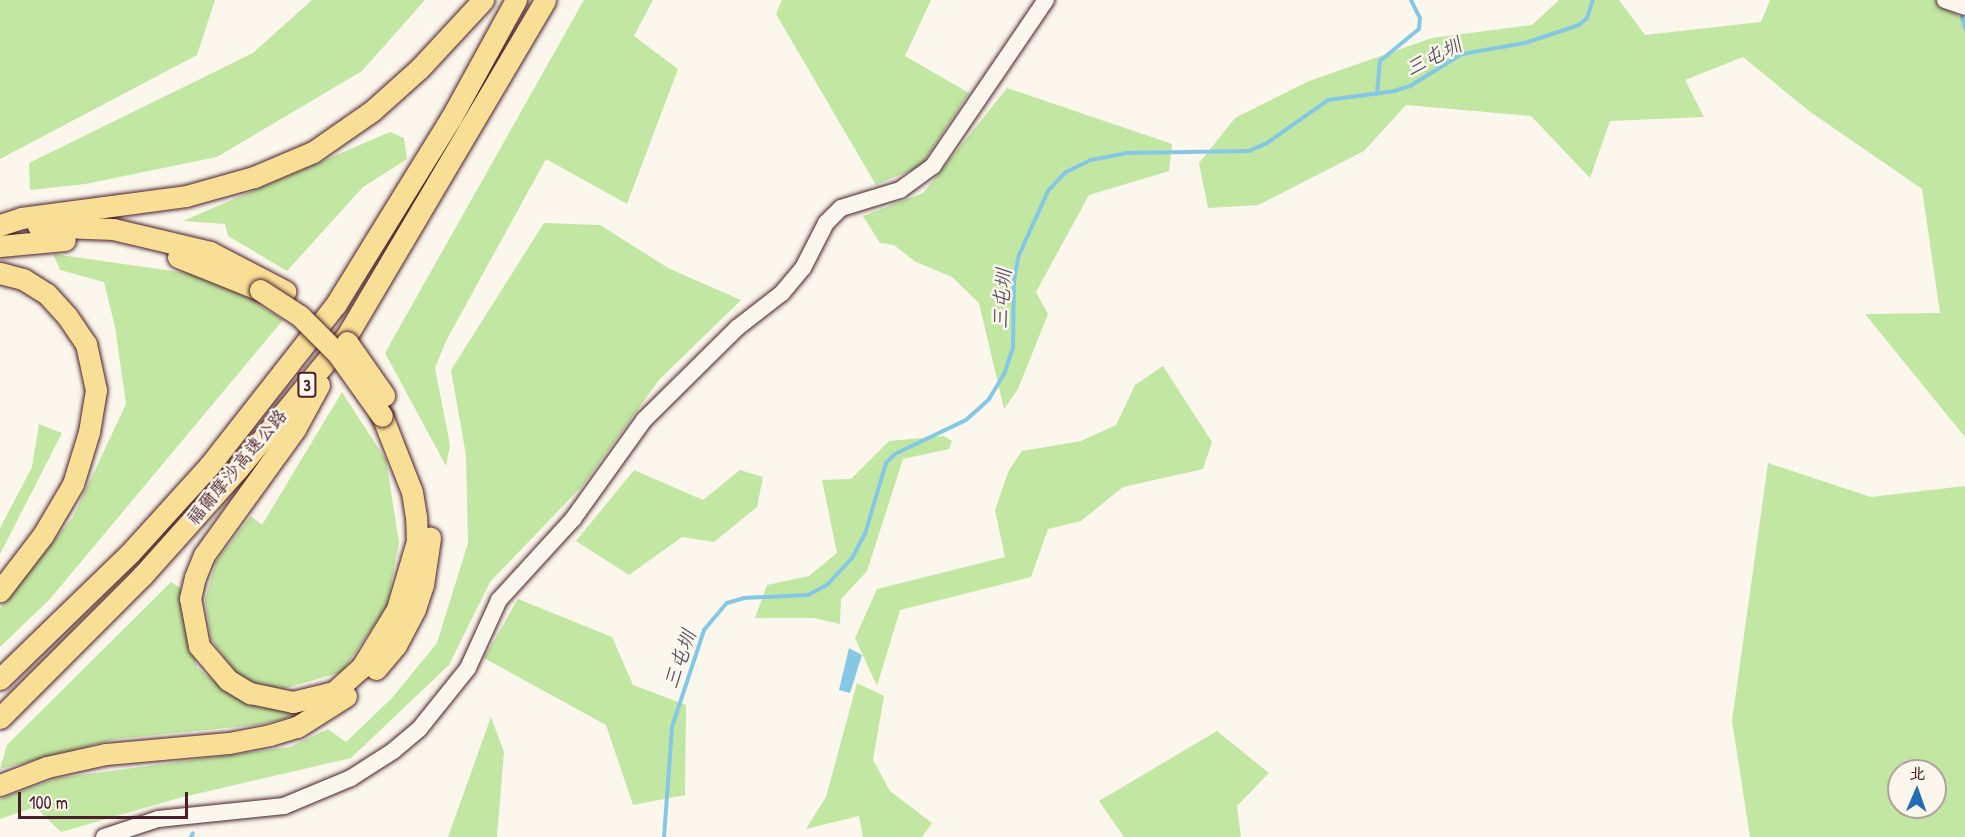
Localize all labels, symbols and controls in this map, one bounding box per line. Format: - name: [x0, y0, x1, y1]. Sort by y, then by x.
- water label: 三屯圳: [1401, 32, 1465, 80]
- water label: 三屯圳: [987, 268, 1015, 330]
- road number: 3: [296, 372, 318, 398]
- street label: 福爾摩沙高速公路: [182, 405, 292, 529]
- water label: 三屯圳: [658, 627, 700, 691]
- north arrow: [1887, 759, 1947, 819]
- text: 北: [1909, 762, 1926, 784]
- scale bar: [21, 780, 190, 818]
- text: 100 m: [29, 790, 68, 815]

